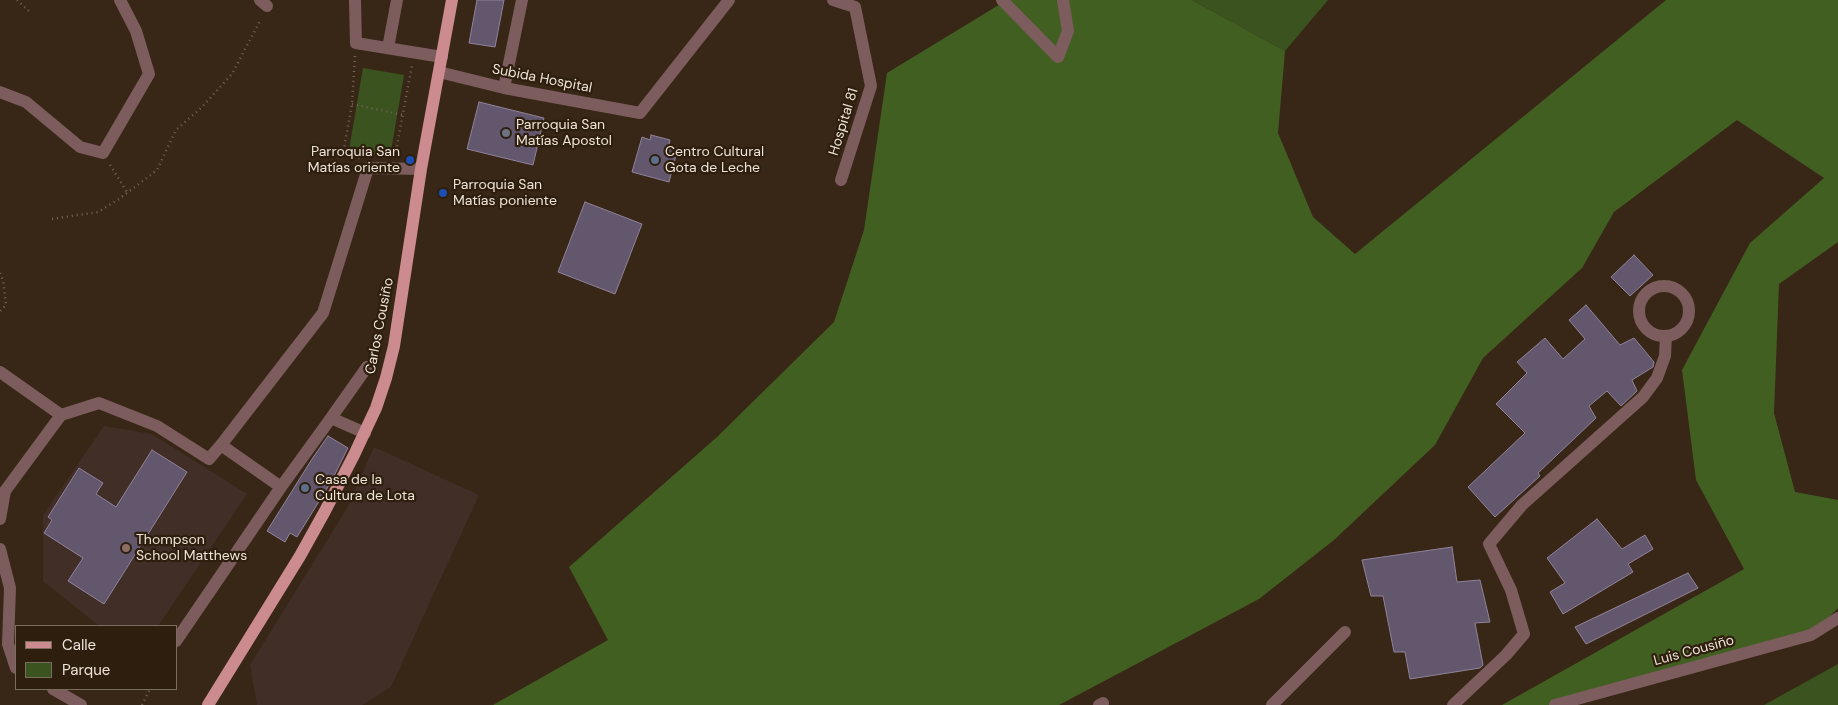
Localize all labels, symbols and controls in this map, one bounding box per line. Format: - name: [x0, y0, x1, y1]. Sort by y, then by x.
- street label: Subida Hospital: [491, 61, 593, 97]
- street label: Hospital 81: [826, 86, 862, 158]
- place label: Parroquia San Matías Apostol: [516, 117, 612, 150]
- marker: Parroquia San Matías Apostol: [500, 127, 512, 139]
- place label: Parroquia San Matías oriente: [308, 144, 400, 176]
- place label: Centro Cultural Gota de Leche: [665, 144, 764, 176]
- marker: Parroquia San Matías oriente: [404, 154, 416, 166]
- marker: Centro Cultural Gota de Leche: [649, 154, 661, 166]
- place label: Parroquia San Matías poniente: [453, 177, 557, 210]
- marker: Parroquia San Matías poniente: [437, 187, 449, 199]
- street label: Carlos Cousiño: [362, 276, 398, 376]
- place label: Casa de la Cultura de Lota: [315, 472, 415, 504]
- marker: Casa de la Cultura de Lota: [299, 482, 311, 494]
- place label: Thompson School Matthews: [136, 532, 247, 564]
- marker: Thompson School Matthews: [120, 542, 132, 554]
- legend: [15, 625, 178, 690]
- street label: Luis Cousiño: [1652, 632, 1736, 670]
- text: Calle: [62, 635, 96, 655]
- text: Parque: [62, 660, 110, 680]

